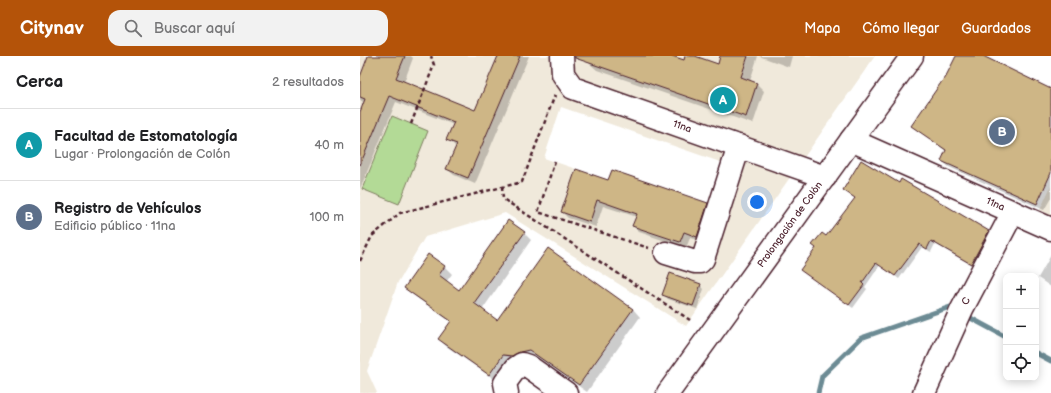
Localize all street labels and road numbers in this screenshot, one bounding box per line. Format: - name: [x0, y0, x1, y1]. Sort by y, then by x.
- street label: 11na: [671, 118, 693, 135]
- street label: Prolongación de Colón: [755, 179, 825, 270]
- street label: 11na: [984, 195, 1007, 214]
- street label: C: [959, 295, 973, 307]

